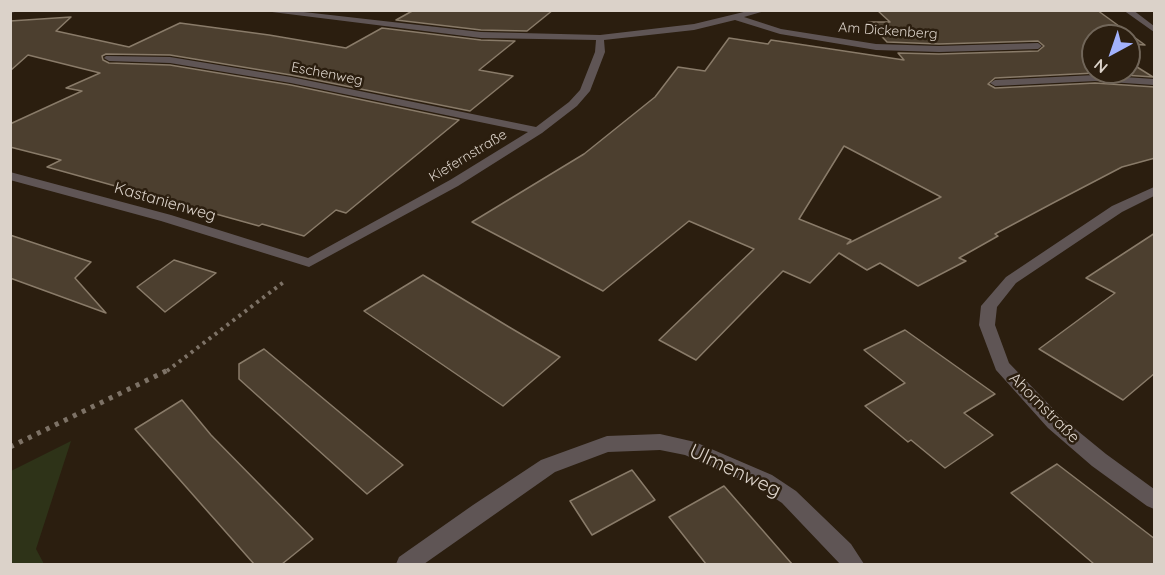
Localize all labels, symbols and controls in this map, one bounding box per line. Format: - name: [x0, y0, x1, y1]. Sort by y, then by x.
- street label: Am Dickenberg: [838, 19, 938, 43]
- north arrow: [1081, 24, 1141, 84]
- text: N: [1090, 55, 1112, 78]
- street label: Eschenweg: [290, 59, 364, 89]
- street label: Kiefernstraße: [426, 126, 510, 186]
- street label: Kastanienweg: [112, 178, 218, 226]
- street label: Ahornstraße: [1005, 369, 1083, 447]
- street label: Ulmenweg: [685, 439, 785, 503]

